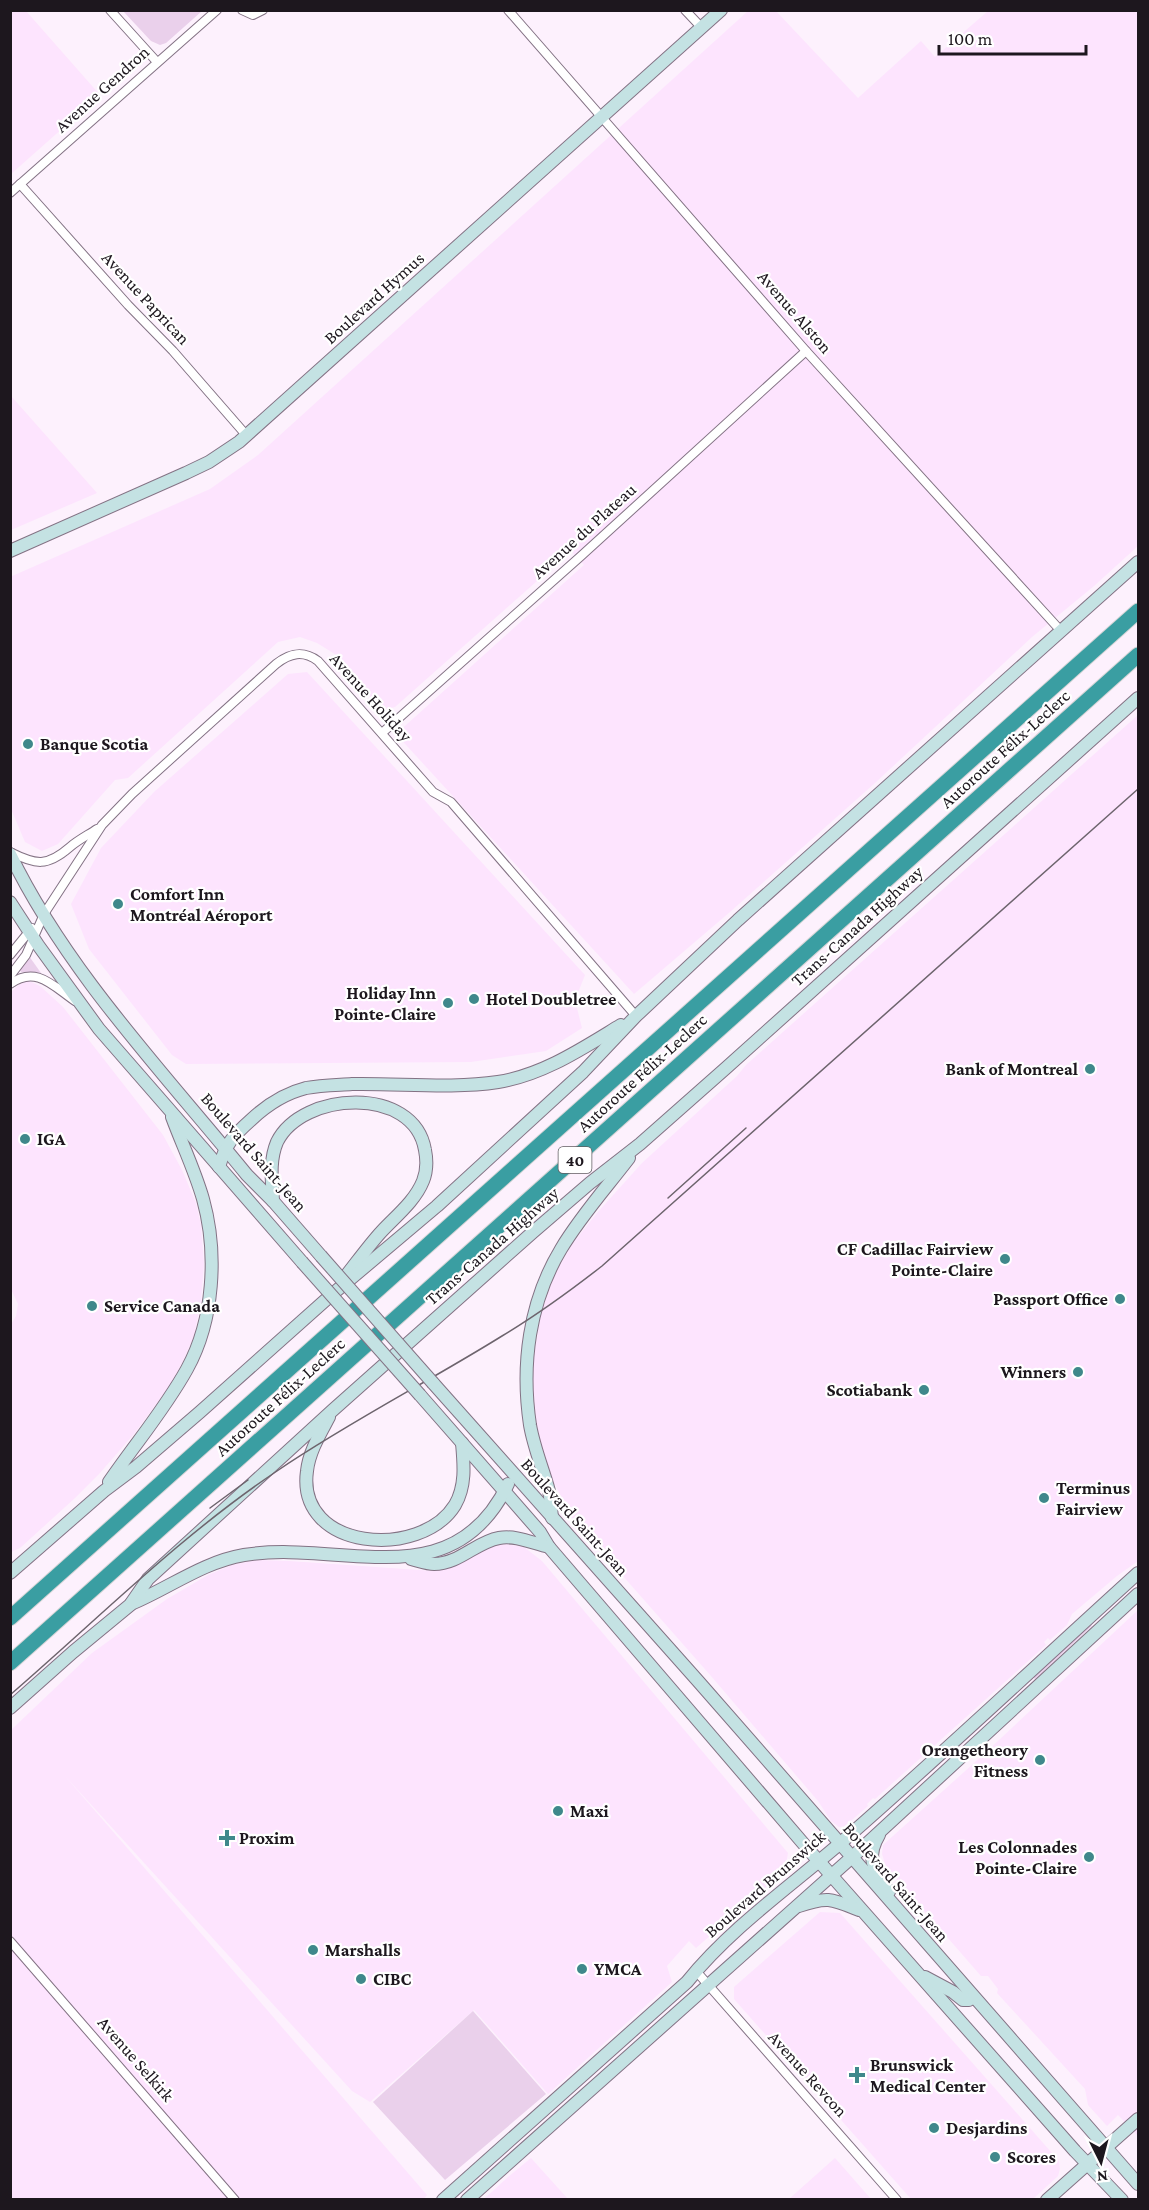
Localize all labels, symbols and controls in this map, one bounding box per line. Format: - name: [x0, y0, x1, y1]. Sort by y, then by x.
- scale bar: [939, 18, 1086, 56]
- text: 100 m: [948, 29, 993, 49]
- street label: Avenue Gendron: [51, 41, 153, 136]
- street label: Avenue Paprican: [98, 247, 194, 349]
- street label: Boulevard Hymus: [320, 248, 428, 348]
- street label: Avenue Alston: [754, 267, 836, 358]
- street label: Avenue du Plateau: [528, 479, 640, 583]
- street label: Avenue Holiday: [326, 648, 417, 746]
- street label: Autoroute Félix-Leclerc: [936, 685, 1074, 812]
- place label: Banque Scotia: [40, 734, 148, 754]
- marker: Banque Scotia: [21, 737, 35, 751]
- street label: Trans-Canada Highway: [787, 861, 927, 990]
- place label: Comfort Inn Montréal Aéroport: [130, 884, 273, 925]
- marker: Comfort Inn Montréal Aéroport: [111, 897, 125, 911]
- place label: Holiday Inn Pointe-Claire: [334, 983, 437, 1024]
- place label: Hotel Doubletree: [486, 989, 616, 1009]
- marker: Hotel Doubletree: [467, 992, 481, 1006]
- marker: Holiday Inn Pointe-Claire: [441, 996, 455, 1010]
- street label: Autoroute Félix-Leclerc: [573, 1009, 711, 1136]
- place label: Bank of Montreal: [945, 1059, 1078, 1079]
- marker: Bank of Montreal: [1083, 1062, 1097, 1076]
- street label: Boulevard Saint-Jean: [197, 1088, 311, 1216]
- place label: IGA: [37, 1129, 66, 1149]
- marker: IGA: [18, 1132, 32, 1146]
- road number: 40: [558, 1147, 592, 1173]
- street label: Trans-Canada Highway: [421, 1182, 563, 1309]
- place label: CF Cadillac Fairview Pointe-Claire: [837, 1239, 994, 1280]
- marker: CF Cadillac Fairview Pointe-Claire: [998, 1252, 1012, 1266]
- place label: Passport Office: [993, 1289, 1108, 1309]
- marker: Passport Office: [1113, 1292, 1127, 1306]
- place label: Service Canada: [104, 1296, 220, 1316]
- marker: Service Canada: [85, 1299, 99, 1313]
- street label: Autoroute Félix-Leclerc: [211, 1333, 349, 1460]
- place label: Winners: [1000, 1362, 1066, 1382]
- marker: Winners: [1071, 1365, 1085, 1379]
- place label: Scotiabank: [827, 1380, 912, 1400]
- marker: Scotiabank: [917, 1383, 931, 1397]
- street label: Boulevard Saint-Jean: [517, 1454, 633, 1580]
- place label: Terminus Fairview: [1056, 1478, 1130, 1519]
- marker: Terminus Fairview: [1037, 1491, 1051, 1505]
- place label: Orangetheory Fitness: [922, 1740, 1028, 1781]
- marker: Orangetheory Fitness: [1033, 1753, 1047, 1767]
- place label: Maxi: [570, 1801, 610, 1821]
- marker: Maxi: [551, 1804, 565, 1818]
- street label: Boulevard Saint-Jean: [839, 1818, 953, 1946]
- street label: Boulevard Brunswick: [701, 1826, 829, 1942]
- place label: Proxim: [239, 1828, 295, 1848]
- marker: Proxim: [220, 1831, 234, 1845]
- place label: Les Colonnades Pointe-Claire: [958, 1837, 1077, 1878]
- marker: Les Colonnades Pointe-Claire: [1082, 1850, 1096, 1864]
- place label: Marshalls: [325, 1940, 401, 1960]
- marker: Marshalls: [306, 1943, 320, 1957]
- place label: YMCA: [594, 1959, 642, 1979]
- marker: YMCA: [575, 1962, 589, 1976]
- place label: CIBC: [373, 1969, 412, 1989]
- marker: CIBC: [354, 1972, 368, 1986]
- street label: Avenue Selkirk: [94, 2013, 178, 2106]
- street label: Avenue Revcon: [764, 2027, 852, 2121]
- place label: Brunswick Medical Center: [870, 2055, 986, 2096]
- marker: Brunswick Medical Center: [848, 2066, 866, 2084]
- place label: Desjardins: [946, 2118, 1027, 2139]
- marker: Desjardins: [927, 2121, 941, 2135]
- north arrow: [1071, 2132, 1131, 2192]
- place label: Scores: [1007, 2147, 1056, 2167]
- marker: Scores: [988, 2150, 1002, 2164]
- text: N: [1096, 2167, 1109, 2185]

